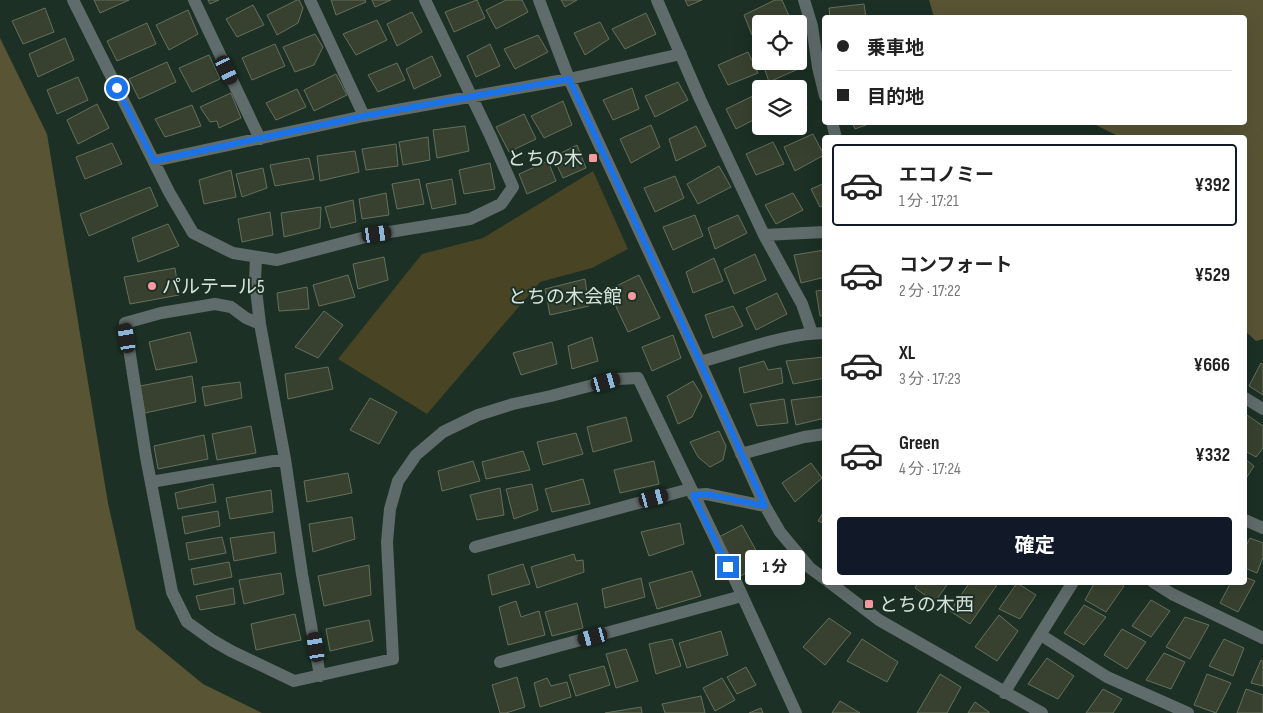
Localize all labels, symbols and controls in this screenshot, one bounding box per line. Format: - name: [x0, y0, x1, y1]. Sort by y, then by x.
- map controls: [752, 15, 807, 135]
- button: locate: [752, 15, 807, 70]
- text: 乗車地: [867, 37, 924, 60]
- car: [213, 53, 240, 87]
- route start: [106, 77, 128, 99]
- button: layers: [752, 80, 807, 135]
- text: 目的地: [867, 86, 924, 109]
- place label: とちの木: [507, 148, 583, 171]
- marker: とちの木: [587, 152, 599, 164]
- icon: car: [839, 163, 884, 208]
- text: エコノミー: [899, 164, 994, 187]
- text: ¥392: [1194, 174, 1230, 197]
- text: 1 分 · 17:21: [899, 192, 959, 211]
- car: [361, 224, 392, 244]
- icon: car: [839, 253, 884, 298]
- text: コンフォート: [899, 254, 1012, 277]
- text: ¥529: [1195, 264, 1230, 287]
- place label: パルテール5: [162, 276, 265, 299]
- marker: パルテール5: [146, 280, 158, 292]
- text: 2 分 · 17:22: [899, 282, 961, 301]
- place label: とちの木会館: [508, 286, 622, 309]
- marker: とちの木会館: [626, 290, 638, 302]
- car: [117, 322, 136, 354]
- text: XL: [899, 342, 915, 365]
- icon: car: [839, 343, 884, 388]
- text: ¥666: [1193, 354, 1230, 377]
- text: 3 分 · 17:23: [899, 370, 961, 389]
- car: [589, 371, 622, 393]
- text: Green: [899, 432, 939, 455]
- icon: car: [839, 433, 884, 478]
- text: ¥332: [1195, 444, 1230, 467]
- text: 4 分 · 17:24: [899, 460, 961, 479]
- car: [637, 487, 670, 509]
- button: 確定: [837, 517, 1232, 575]
- callout: 1 分: [746, 550, 806, 584]
- route end: [717, 556, 739, 578]
- text: 1 分: [763, 558, 787, 577]
- place label: とちの木西: [879, 594, 974, 617]
- marker: とちの木西: [863, 598, 875, 610]
- car: [576, 626, 609, 648]
- car: [306, 631, 325, 663]

